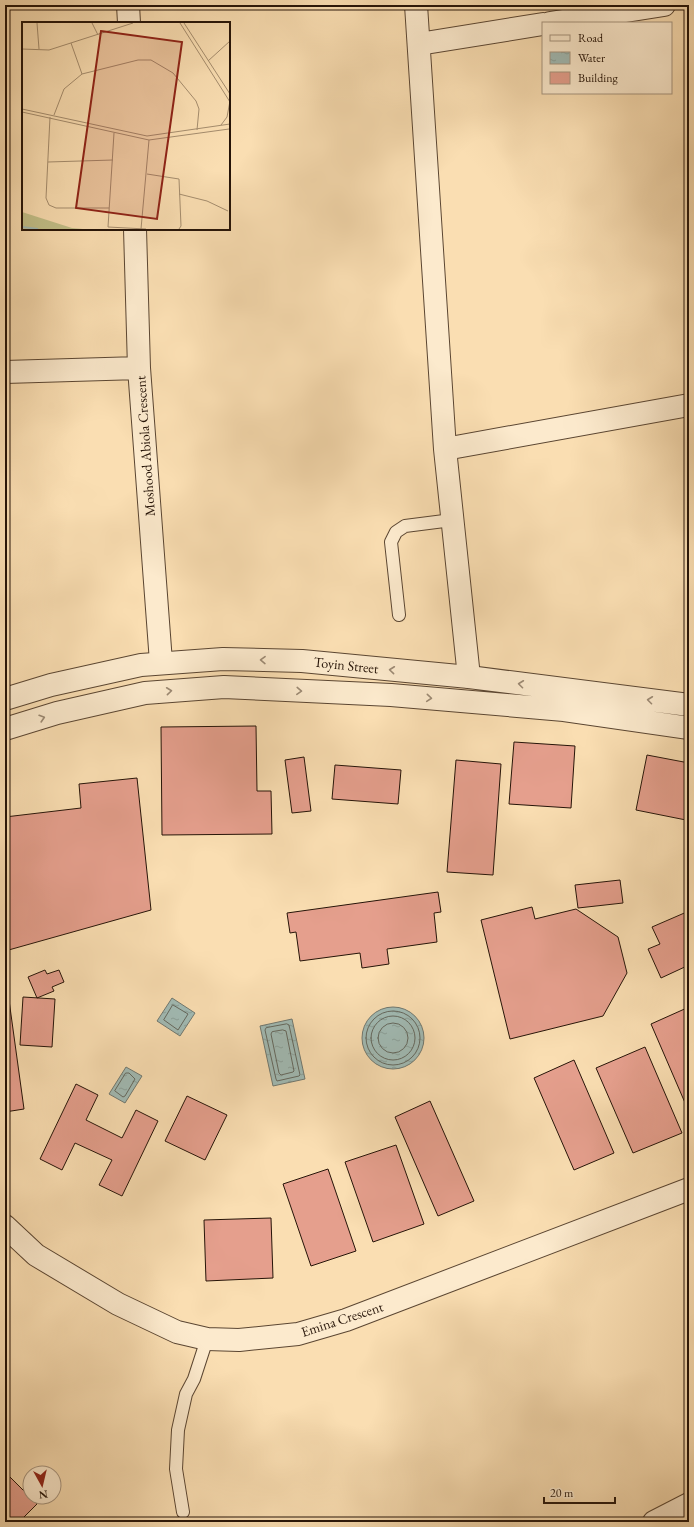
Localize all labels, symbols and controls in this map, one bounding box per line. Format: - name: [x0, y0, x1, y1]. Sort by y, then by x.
- inset map: [22, 22, 230, 230]
- legend: [542, 22, 672, 94]
- text: Road: [578, 30, 604, 46]
- text: Water: [578, 50, 605, 66]
- text: Building: [578, 70, 619, 86]
- street label: Moshood Abiola Crescent: [131, 375, 159, 517]
- street label: Toyin Street: [313, 653, 380, 677]
- one-way arrow: [260, 656, 266, 664]
- one-way arrow: [389, 666, 395, 675]
- one-way arrow: [518, 680, 524, 689]
- one-way arrow: [166, 686, 172, 695]
- one-way arrow: [296, 686, 302, 695]
- one-way arrow: [426, 694, 432, 703]
- one-way arrow: [647, 696, 653, 705]
- one-way arrow: [39, 714, 46, 723]
- street label: Emina Crescent: [299, 1297, 386, 1341]
- north arrow: [22, 1465, 62, 1505]
- scale bar: [544, 1479, 615, 1505]
- text: 20 m: [550, 1485, 574, 1501]
- text: N: [38, 1487, 49, 1502]

